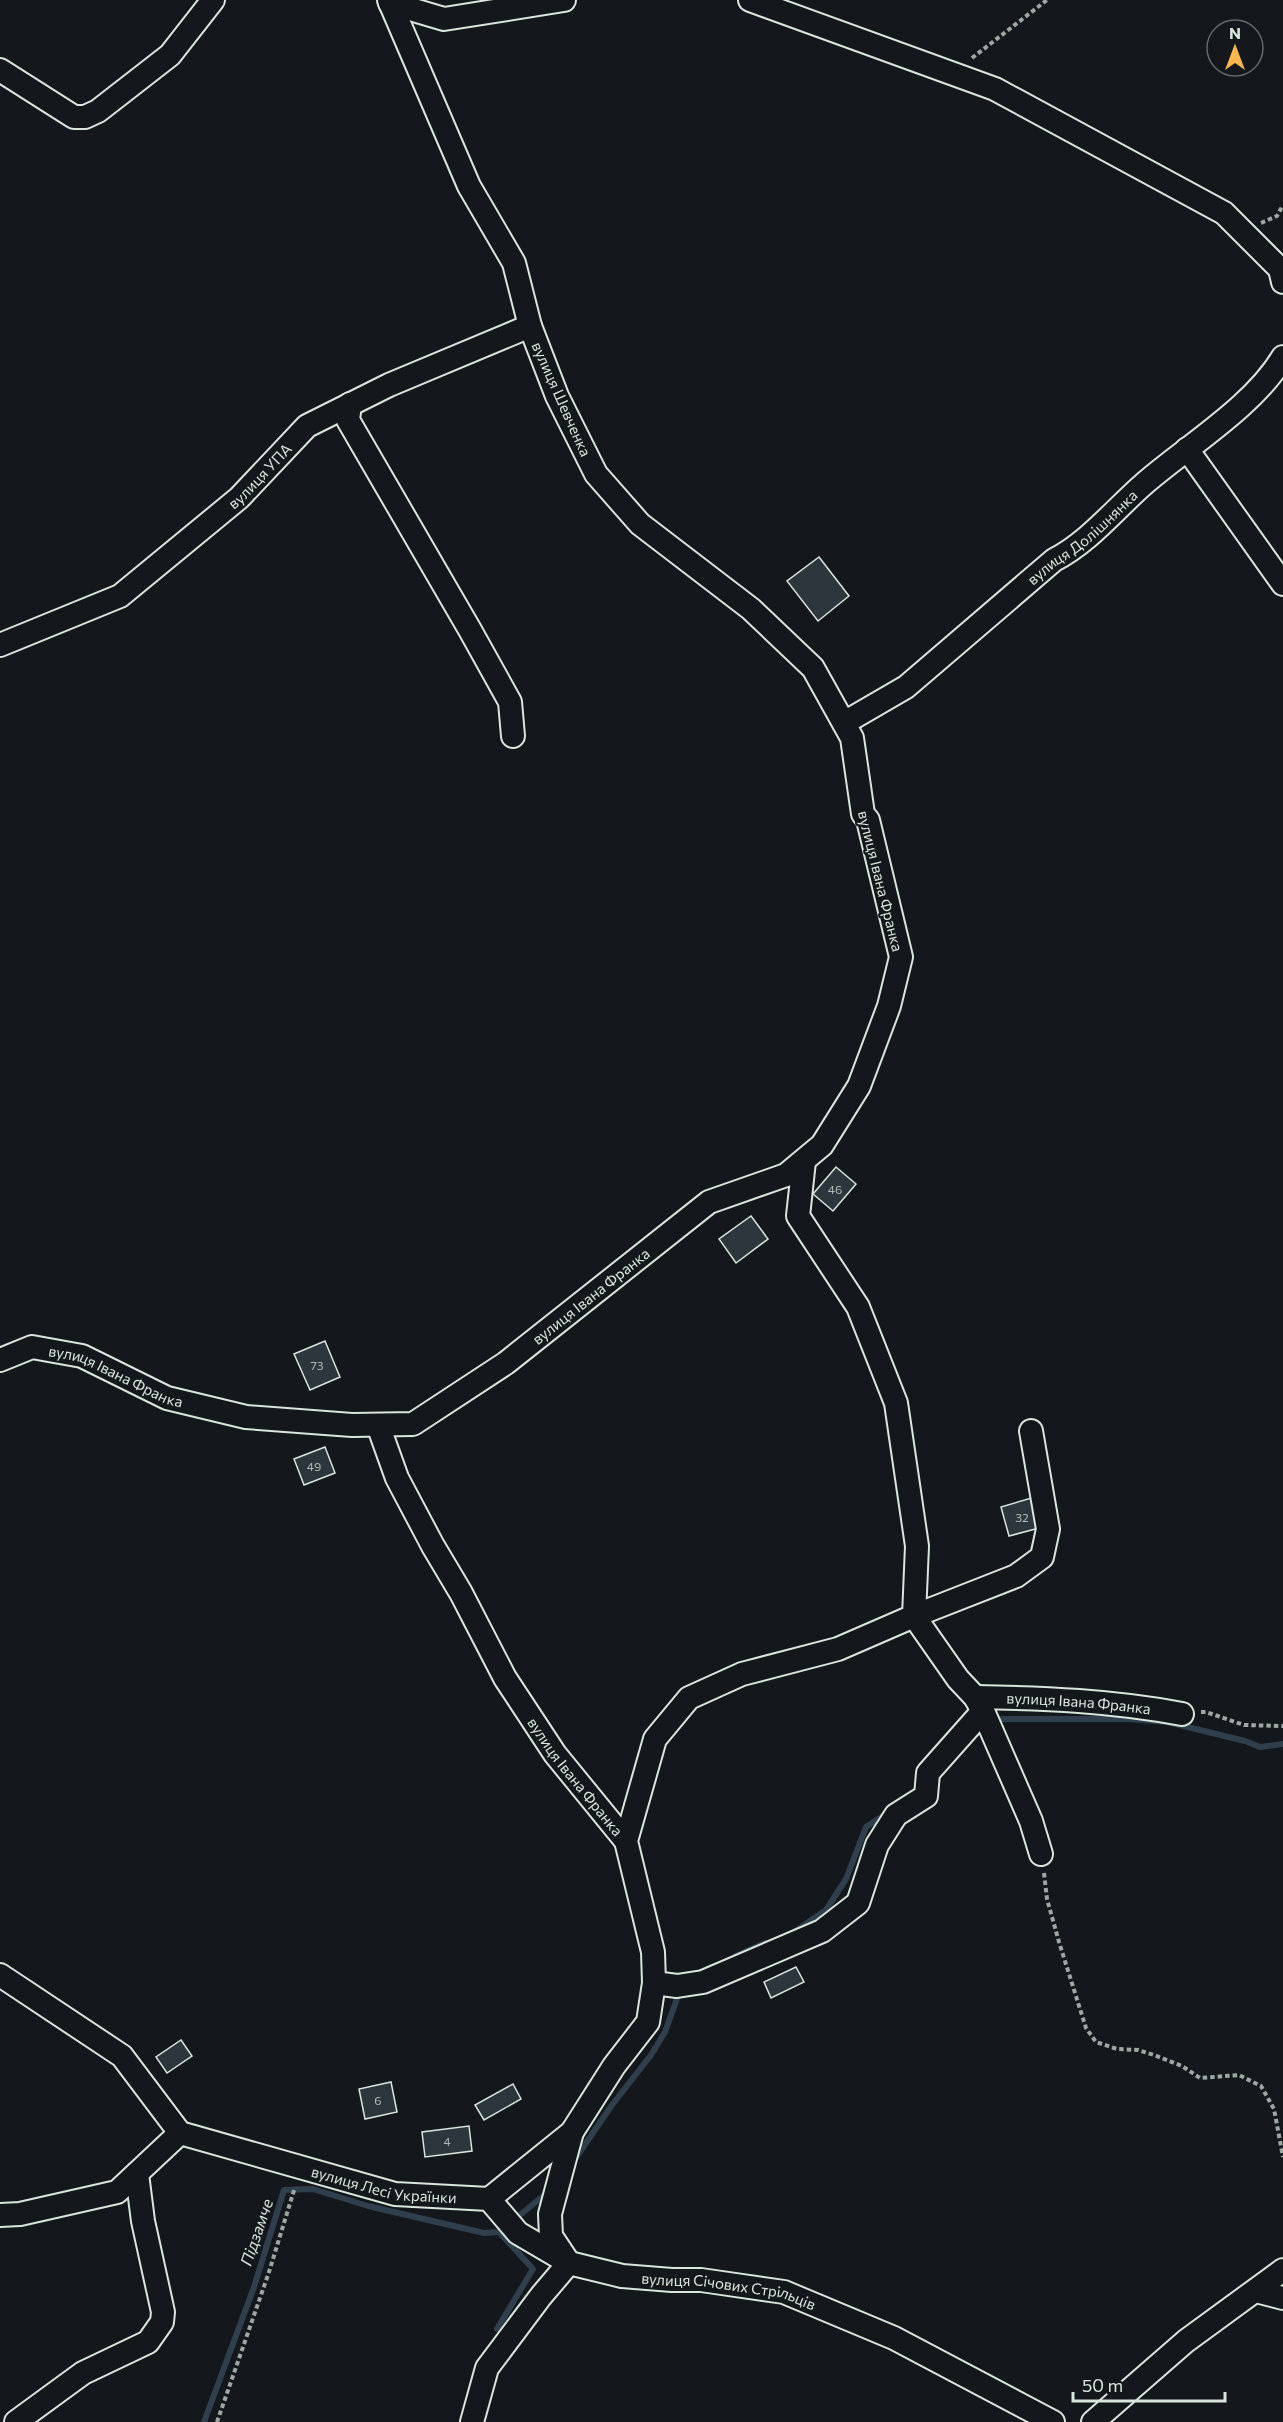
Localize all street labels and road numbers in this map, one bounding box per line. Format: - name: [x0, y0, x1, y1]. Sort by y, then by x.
- street label: вулиця Шевченка: [529, 339, 595, 459]
- street label: вулиця УПА: [224, 439, 295, 512]
- street label: вулиця Долішнянка: [1023, 486, 1141, 588]
- street label: вулиця Івана Франка: [855, 809, 907, 953]
- street label: вулиця Івана Франка: [528, 1244, 653, 1348]
- street label: вулиця Івана Франка: [47, 1341, 185, 1411]
- street label: вулиця Івана Франка: [1006, 1689, 1152, 1718]
- street label: вулиця Івана Франка: [524, 1714, 627, 1839]
- street label: вулиця Лесі Українки: [309, 2162, 457, 2206]
- street label: вулиця Січових Стрільців: [641, 2269, 819, 2313]

